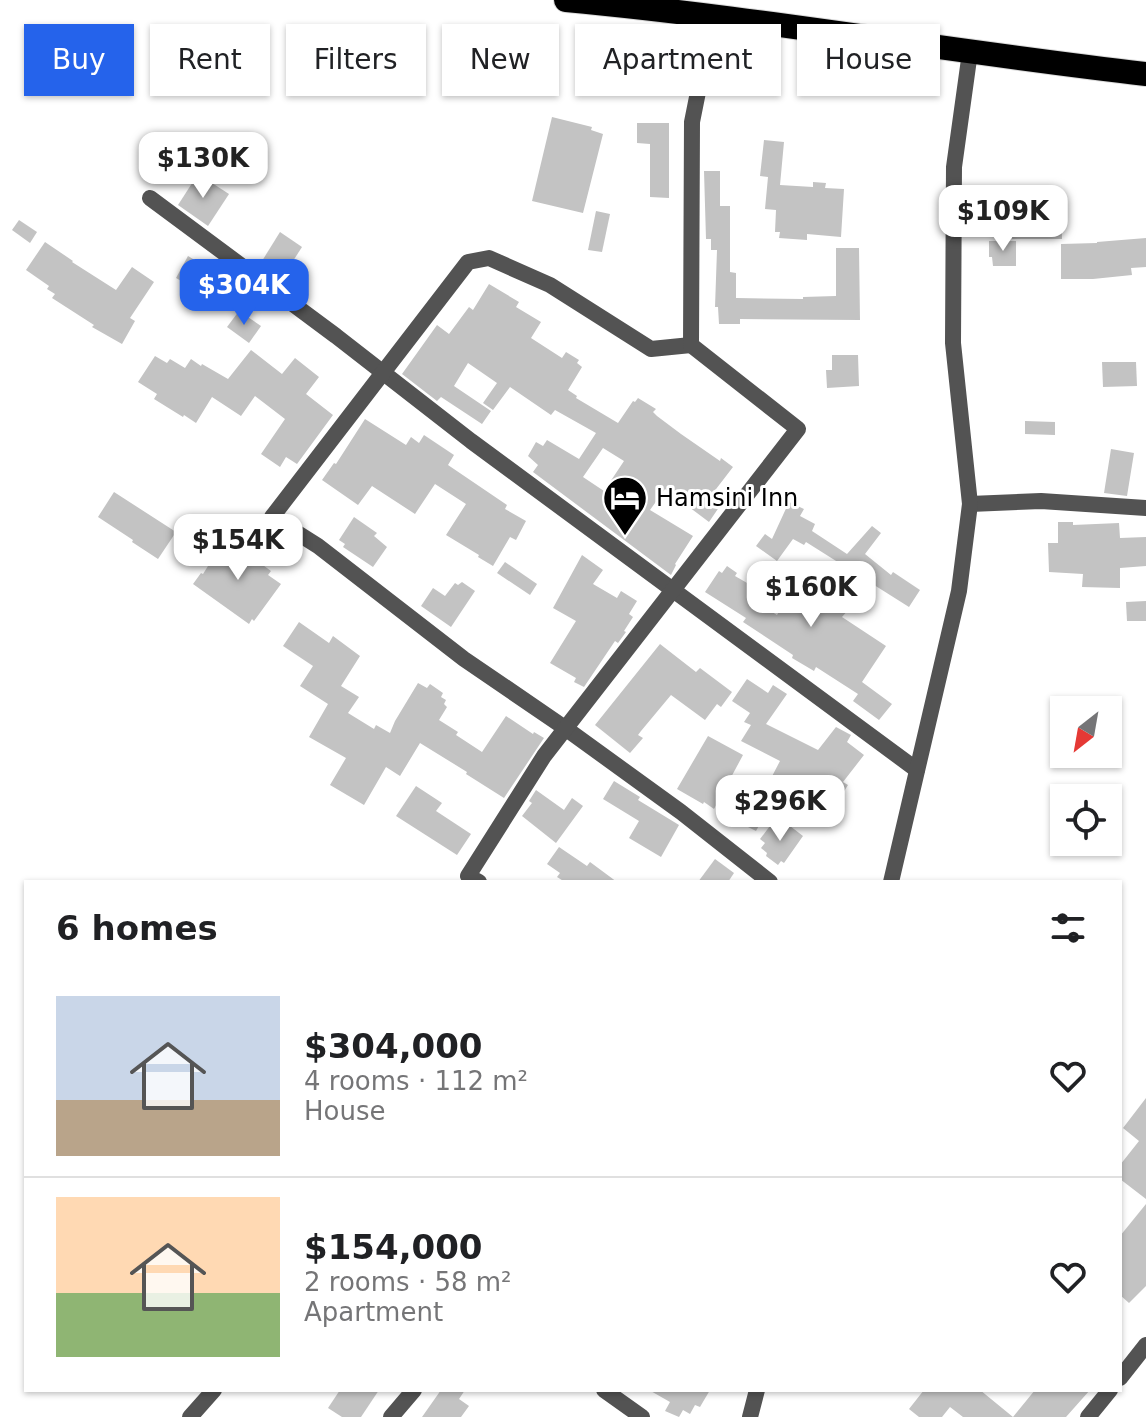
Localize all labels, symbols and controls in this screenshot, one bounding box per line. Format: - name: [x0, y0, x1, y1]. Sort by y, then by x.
- chip: Buy: [24, 24, 134, 96]
- chip: Rent: [150, 24, 270, 96]
- chip: Filters: [286, 24, 426, 96]
- chip: New: [442, 24, 559, 96]
- chip: Apartment: [575, 24, 781, 96]
- chip: House: [797, 24, 940, 96]
- pin: $130K: [147, 132, 259, 200]
- text: $130K: [157, 143, 249, 173]
- pin: $109K: [947, 185, 1059, 253]
- text: $109K: [957, 196, 1049, 226]
- pin: $304K: [188, 259, 300, 327]
- text: $304K: [198, 270, 290, 300]
- hotel icon: Hamsini Inn: [601, 474, 649, 537]
- place label: Hamsini Inn: [656, 484, 798, 512]
- pin: $154K: [182, 514, 294, 582]
- text: $154K: [192, 525, 284, 555]
- pin: $160K: [755, 561, 867, 629]
- text: $160K: [765, 572, 857, 602]
- north arrow: [1050, 696, 1122, 768]
- map controls: [1050, 696, 1122, 856]
- pin: $296K: [724, 775, 836, 843]
- button: locate: [1050, 784, 1122, 856]
- text: $296K: [734, 786, 826, 816]
- icon: filters: [1046, 906, 1090, 950]
- text: 6 homes: [56, 908, 218, 948]
- text: $304,000: [304, 1026, 483, 1066]
- icon: home: [120, 1028, 216, 1124]
- icon: heart: [1046, 1054, 1090, 1098]
- text: 4 rooms · 112 m²: [304, 1066, 528, 1096]
- text: House: [304, 1096, 385, 1126]
- text: $154,000: [304, 1227, 483, 1267]
- icon: home: [120, 1229, 216, 1325]
- icon: heart: [1046, 1255, 1090, 1299]
- text: 2 rooms · 58 m²: [304, 1267, 512, 1297]
- text: Apartment: [304, 1297, 443, 1327]

